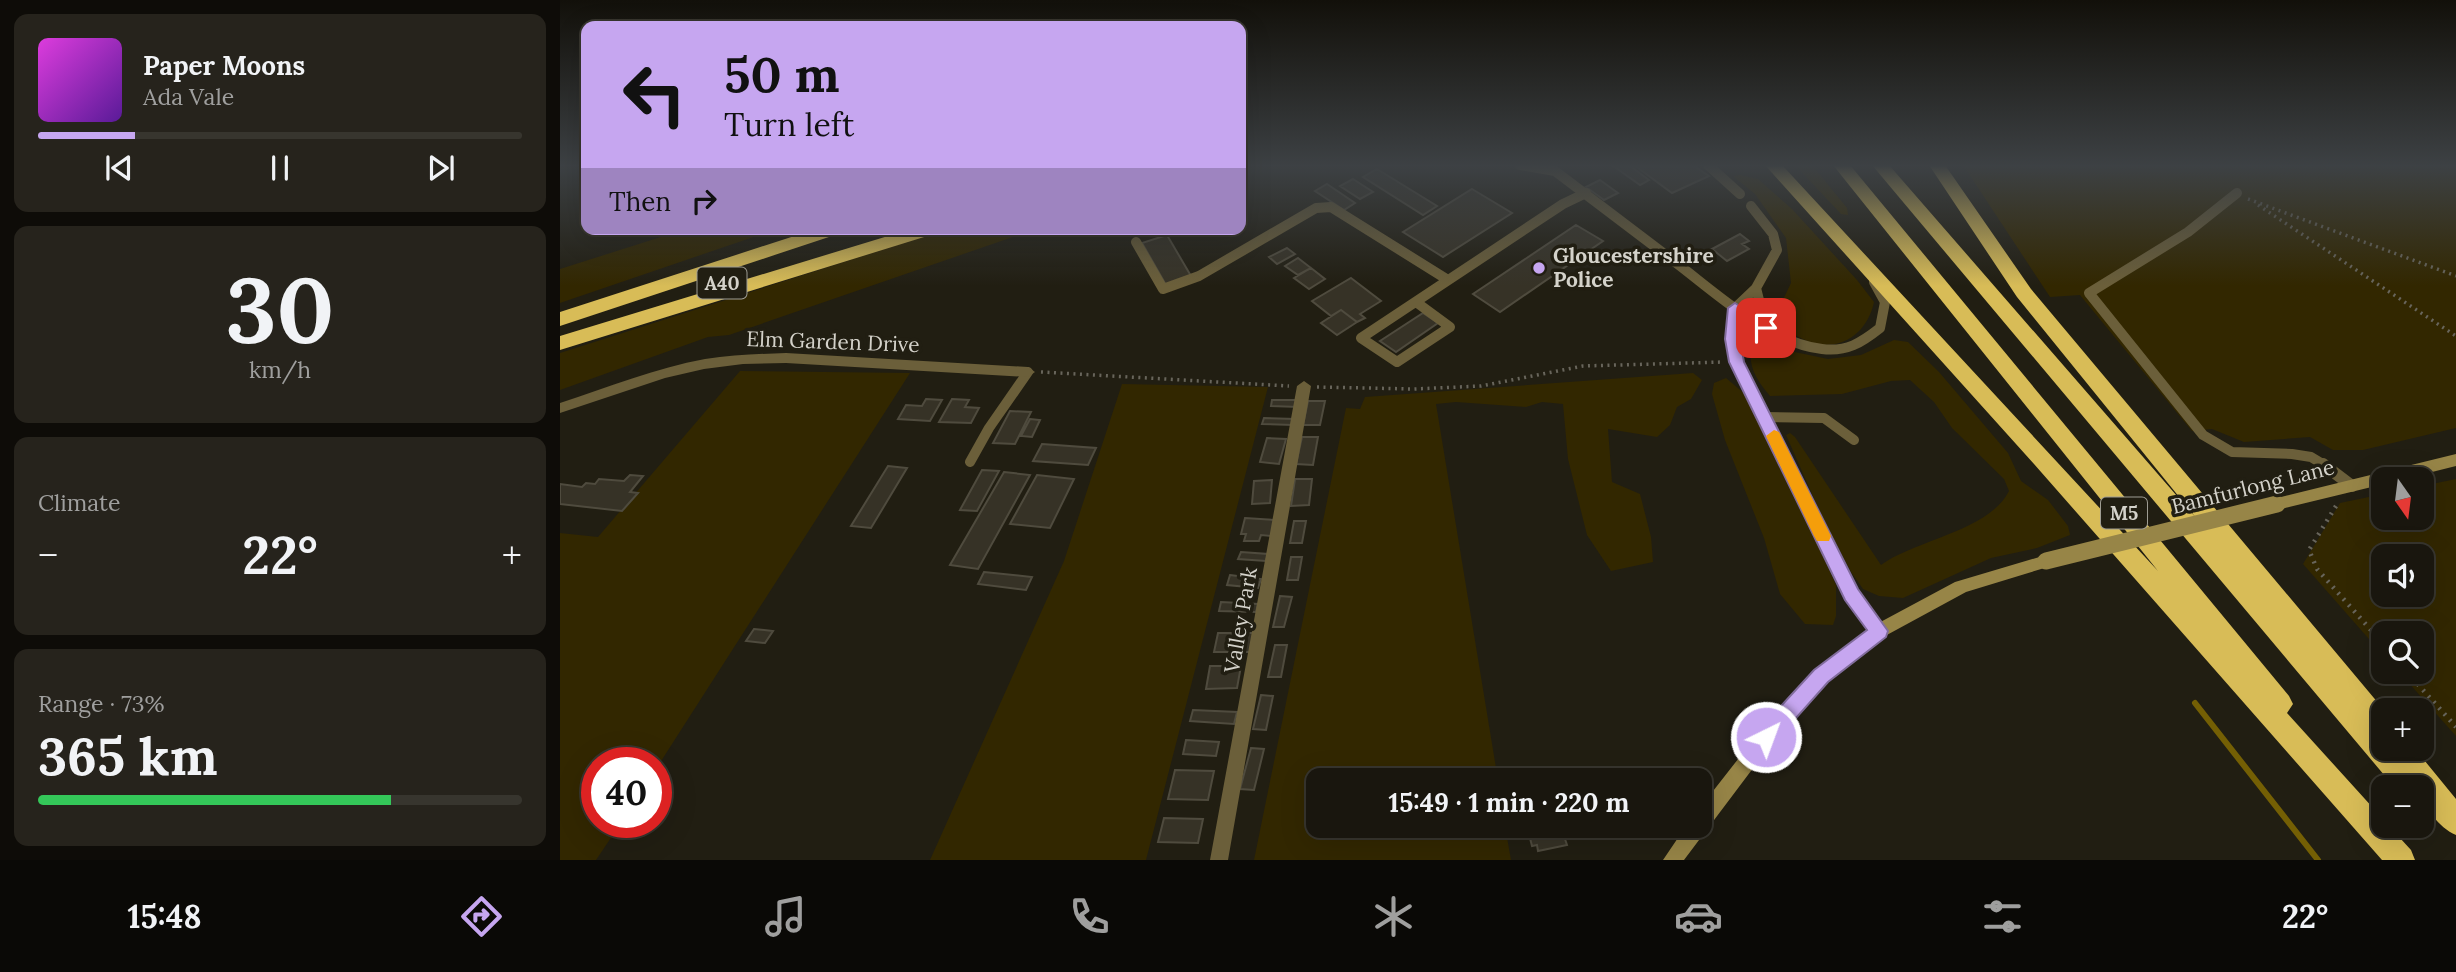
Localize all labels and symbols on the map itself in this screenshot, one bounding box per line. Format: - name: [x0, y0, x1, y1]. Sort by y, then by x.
- place label: Gloucestershire Police: [1553, 242, 1714, 293]
- marker: Gloucestershire Police: [1531, 260, 1547, 276]
- road number: A40: [698, 268, 746, 298]
- pin: [1736, 298, 1796, 358]
- street label: Elm Garden Drive: [746, 325, 920, 358]
- street label: Bamfurlong Lane: [2169, 453, 2337, 520]
- north arrow: [2371, 467, 2434, 530]
- road number: M5: [2101, 498, 2147, 528]
- street label: Valley Park: [1218, 564, 1263, 676]
- position arrow: [1729, 700, 1803, 774]
- speed limit sign: 40: [581, 747, 672, 838]

